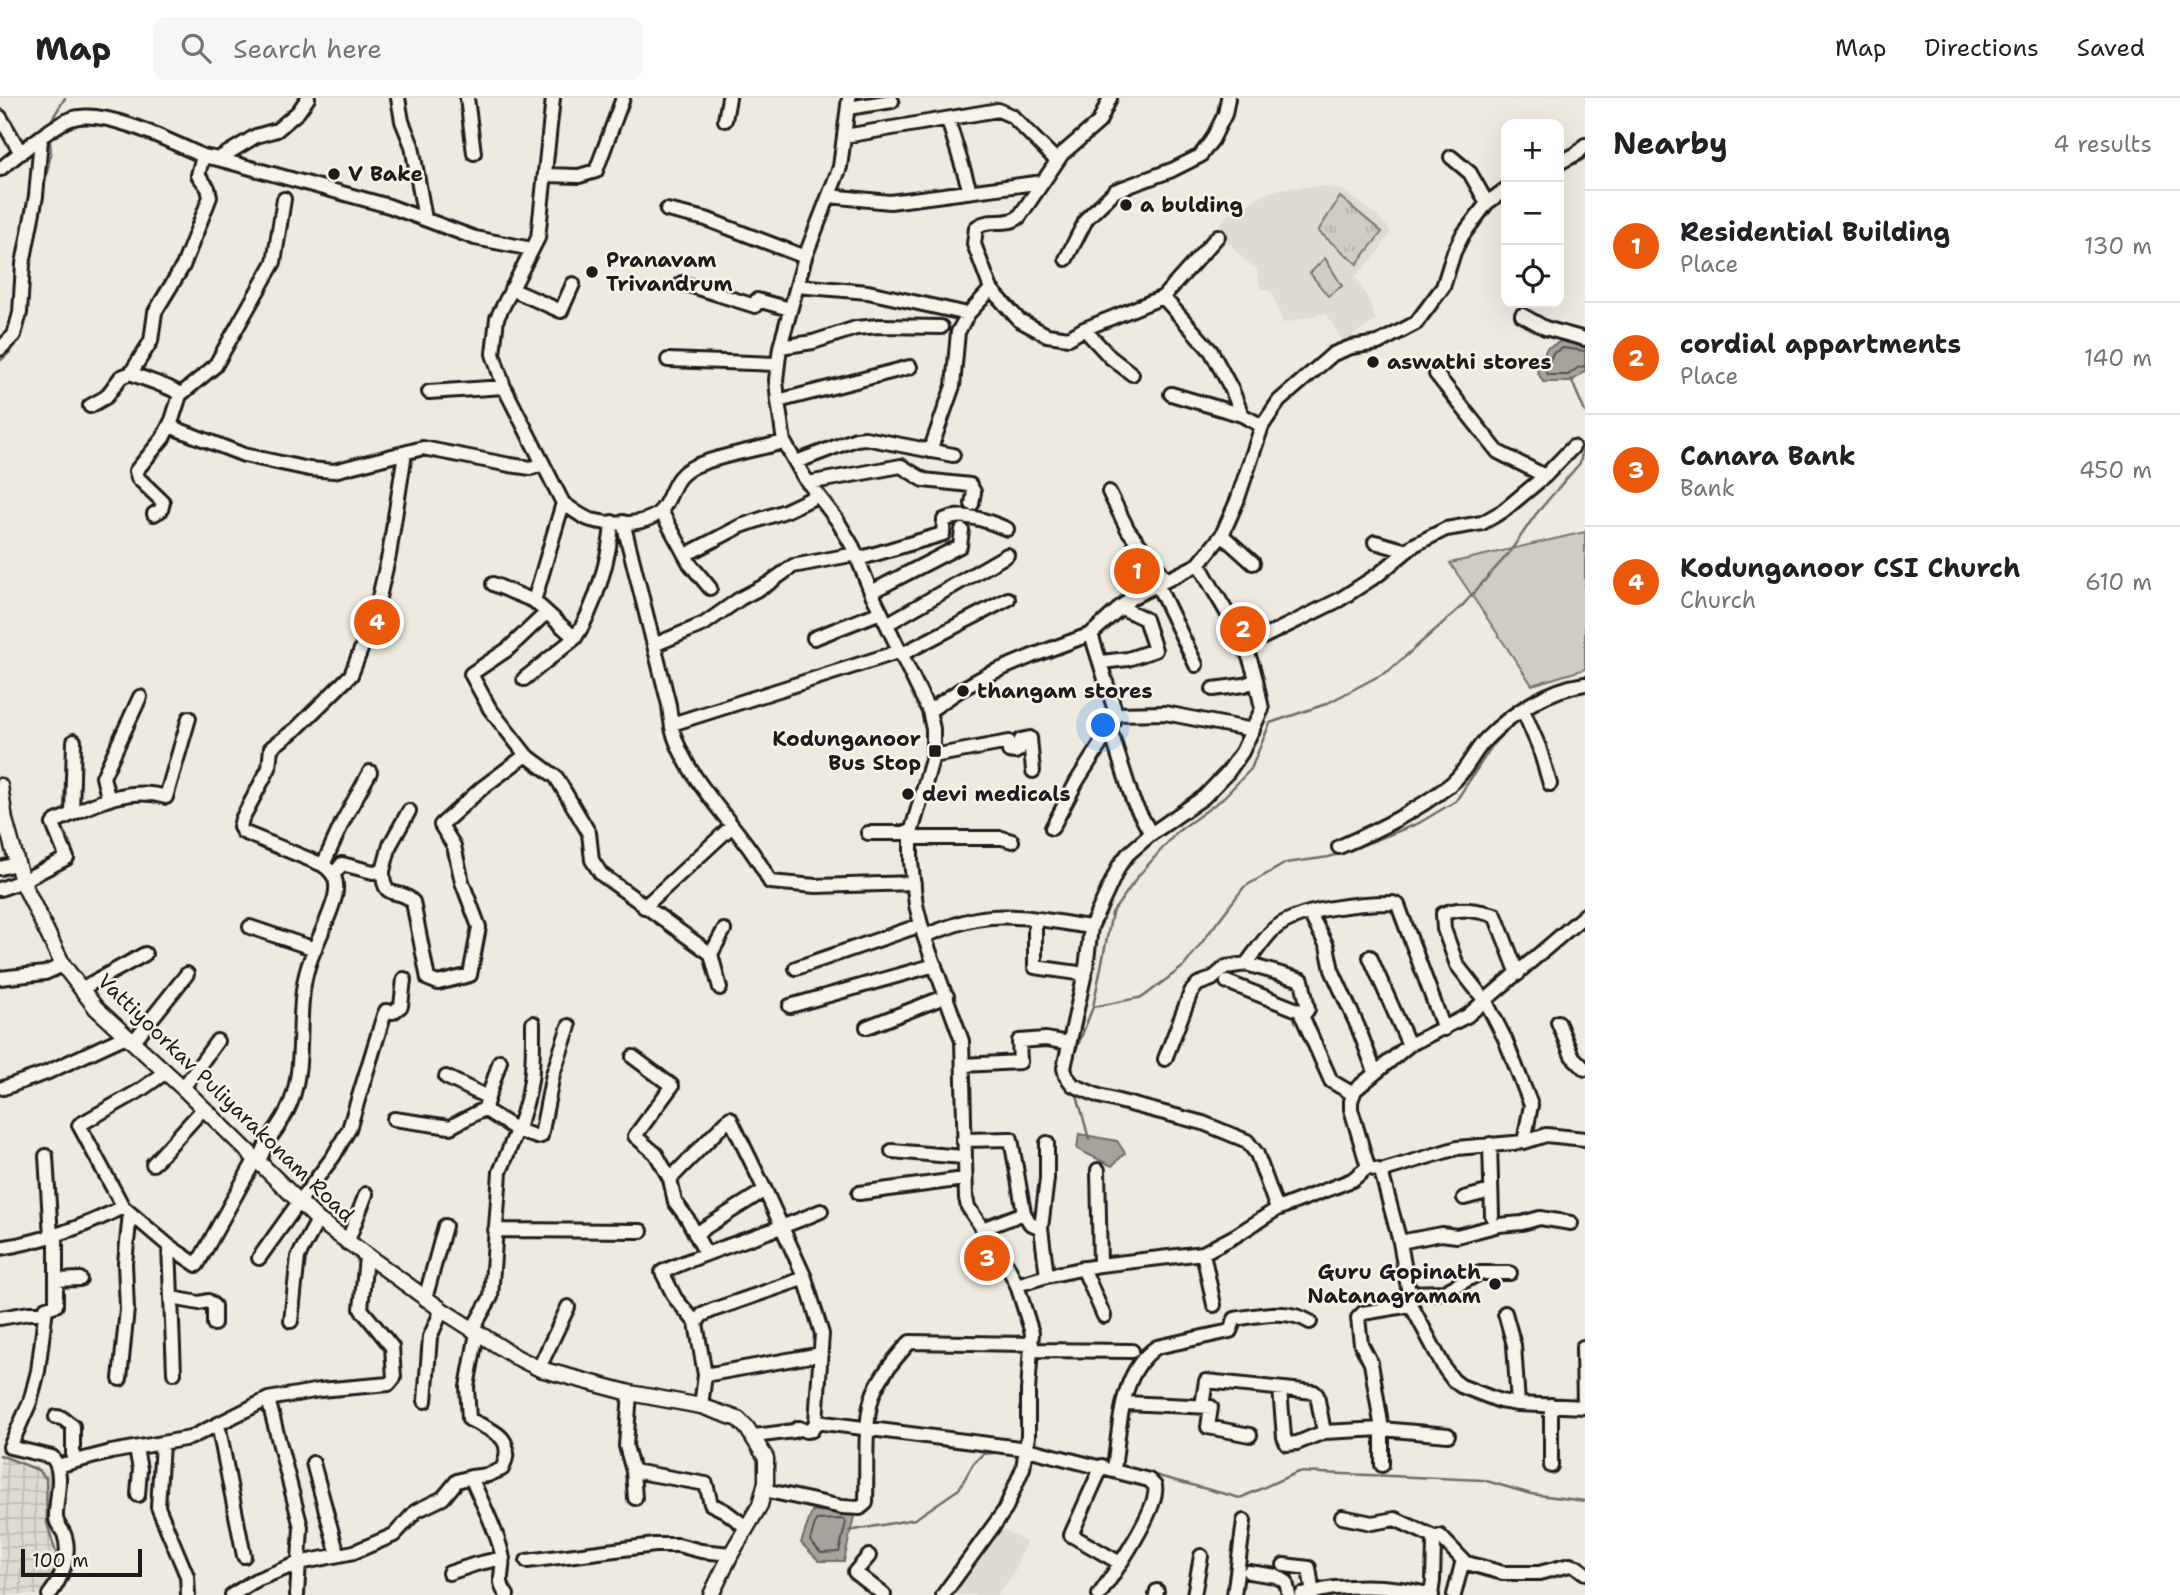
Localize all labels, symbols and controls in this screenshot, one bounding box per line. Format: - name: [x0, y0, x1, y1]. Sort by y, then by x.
- search box: [153, 17, 643, 80]
- text: Map: [35, 26, 111, 71]
- icon: search: [177, 29, 215, 67]
- text: Search here: [233, 31, 382, 66]
- text: Map: [1835, 32, 1886, 64]
- text: Directions: [1924, 32, 2039, 64]
- text: Saved: [2077, 32, 2145, 64]
- map controls: [1501, 119, 1564, 308]
- button: +: [1501, 119, 1564, 182]
- text: Nearby: [1613, 123, 1728, 164]
- text: 4 results: [2053, 129, 2152, 159]
- place label: V Bake: [348, 160, 423, 188]
- marker: V Bake: [326, 166, 342, 182]
- button: −: [1501, 182, 1564, 245]
- place label: a bulding: [1140, 191, 1243, 219]
- marker: a bulding: [1118, 197, 1134, 213]
- text: Residential Building: [1680, 214, 1950, 249]
- text: 1: [1631, 231, 1641, 261]
- text: 130 m: [2084, 231, 2152, 261]
- button: locate: [1501, 245, 1564, 308]
- place label: Pranavam Trivandrum: [606, 246, 733, 298]
- text: Place: [1680, 249, 1739, 279]
- marker: Pranavam Trivandrum: [584, 264, 600, 280]
- text: cordial appartments: [1680, 326, 1961, 361]
- text: 2: [1628, 343, 1644, 373]
- text: 140 m: [2084, 343, 2152, 373]
- place label: aswathi stores: [1387, 348, 1552, 376]
- marker: aswathi stores: [1365, 354, 1381, 370]
- text: Place: [1680, 361, 1739, 391]
- text: Canara Bank: [1680, 438, 1856, 473]
- text: 3: [1628, 455, 1644, 485]
- text: 450 m: [2079, 455, 2152, 485]
- text: Bank: [1680, 473, 1735, 503]
- pin: 1: [1114, 545, 1160, 597]
- text: Kodunganoor CSI Church: [1680, 550, 2020, 585]
- text: 4: [1628, 567, 1644, 597]
- text: 610 m: [2085, 567, 2152, 597]
- text: Church: [1680, 585, 1756, 615]
- pin: 4: [354, 596, 400, 648]
- pin: 2: [1220, 603, 1266, 655]
- place label: thangam stores: [977, 677, 1153, 705]
- marker: thangam stores: [955, 683, 971, 699]
- your location: [1086, 708, 1120, 742]
- place label: Kodunganoor Bus Stop: [772, 725, 921, 777]
- marker: Kodunganoor Bus Stop: [927, 743, 943, 759]
- place label: devi medicals: [922, 780, 1071, 808]
- marker: devi medicals: [900, 786, 916, 802]
- street label: Vattiyoorkav Puliyarakonam Road: [91, 967, 361, 1229]
- pin: 3: [964, 1232, 1010, 1284]
- place label: Guru Gopinath Natanagramam: [1307, 1258, 1481, 1310]
- marker: Guru Gopinath Natanagramam: [1487, 1276, 1503, 1292]
- scale bar: [21, 1546, 142, 1578]
- text: 100 m: [32, 1548, 89, 1573]

